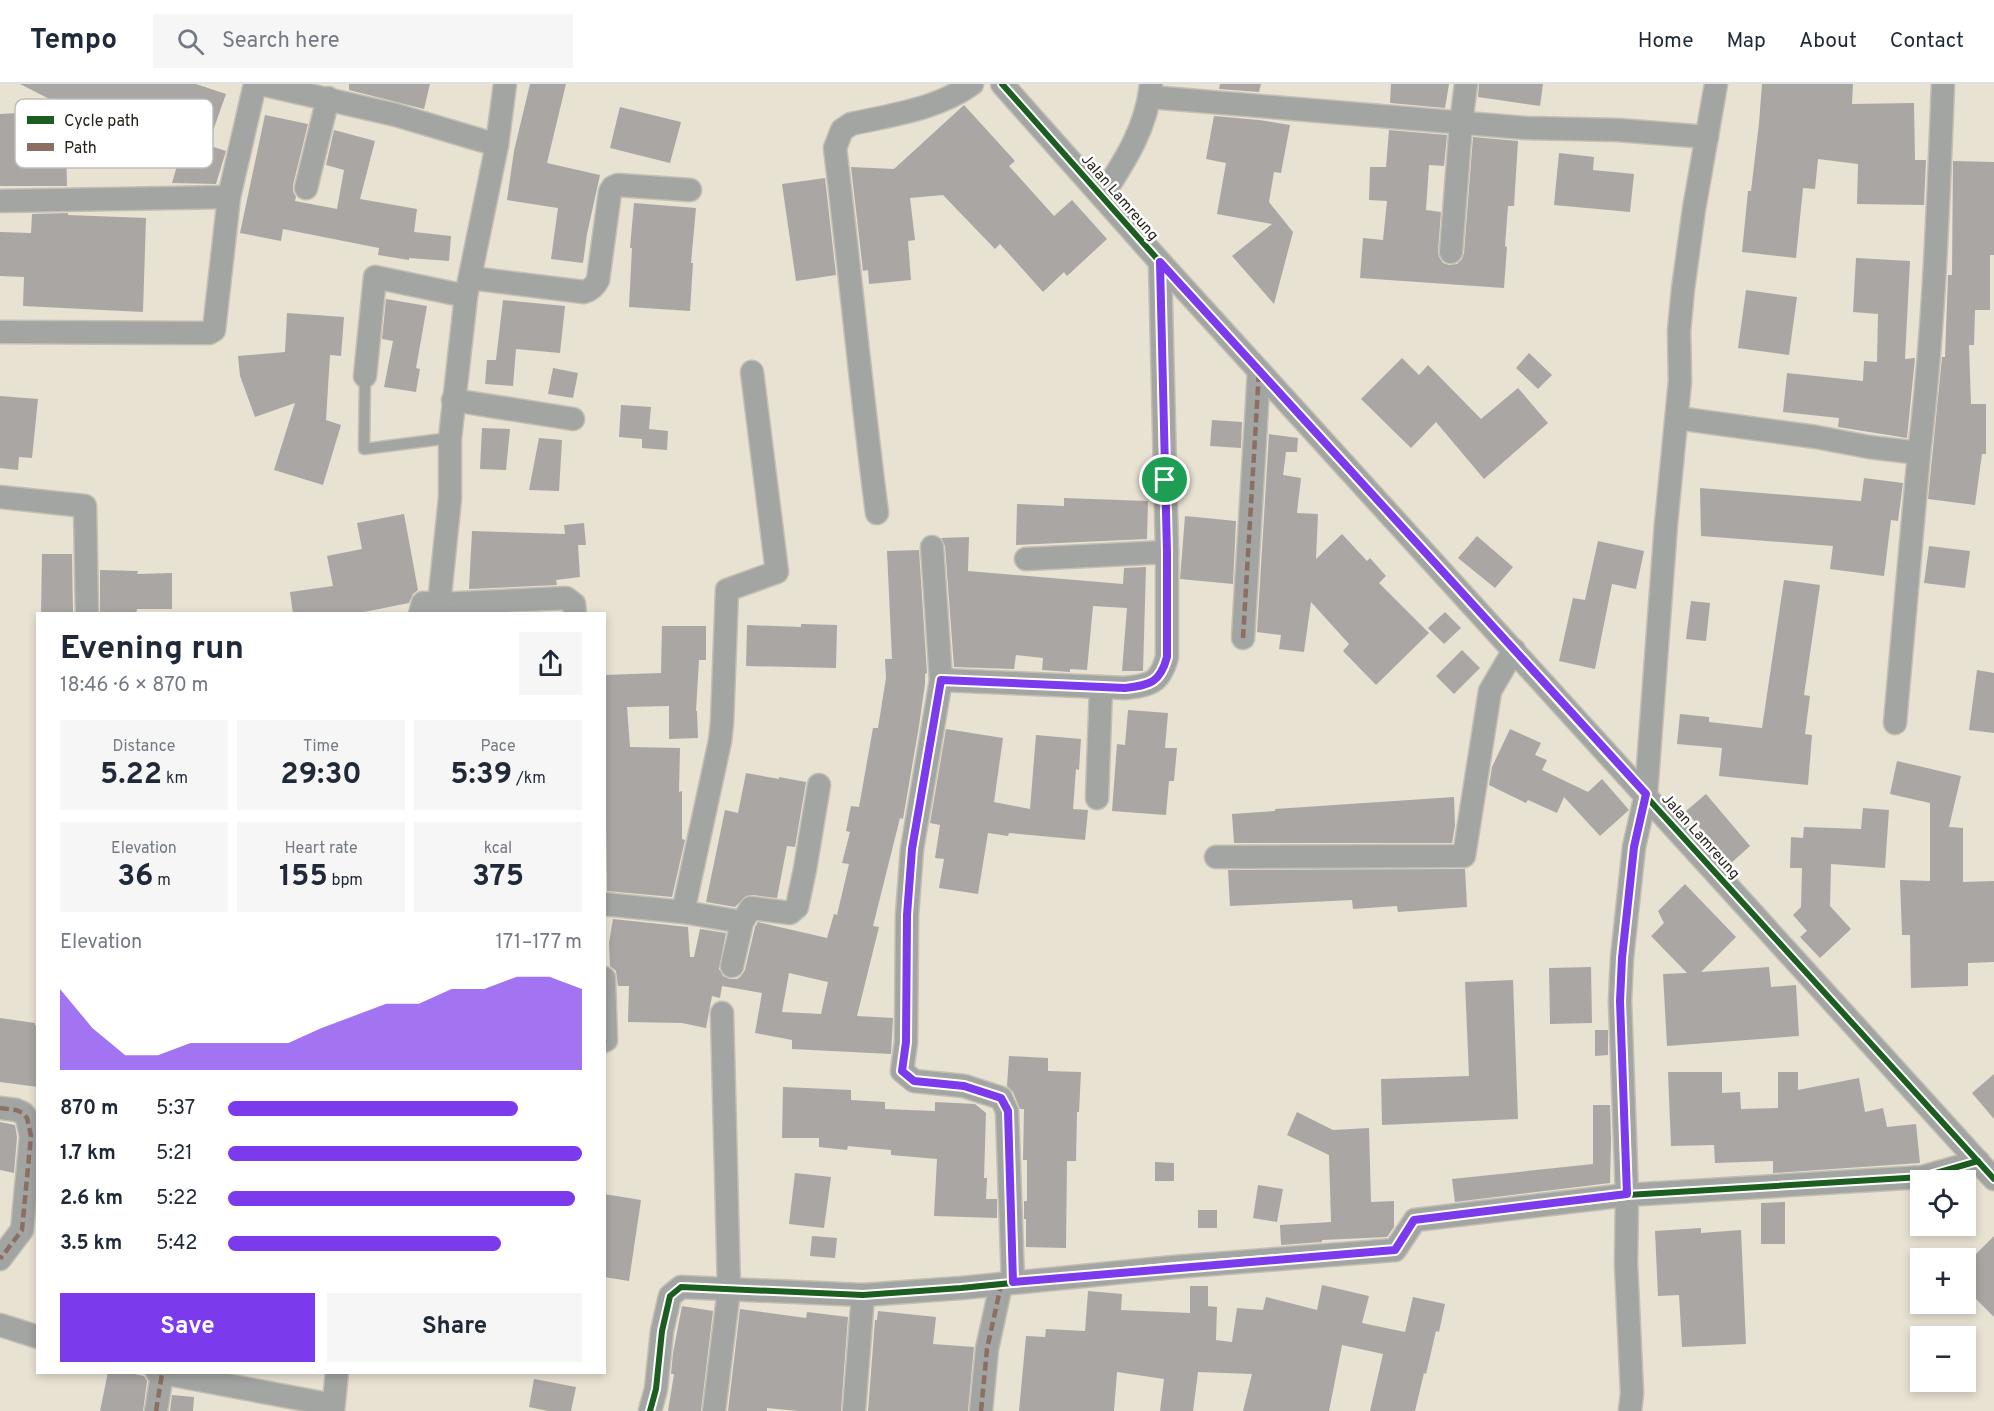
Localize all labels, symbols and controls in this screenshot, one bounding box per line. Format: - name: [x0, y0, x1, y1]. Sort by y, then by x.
- search box: [153, 14, 573, 68]
- text: Tempo: [30, 23, 117, 59]
- icon: search: [174, 25, 207, 58]
- text: Search here: [222, 28, 340, 55]
- text: Home: [1638, 28, 1694, 55]
- text: Map: [1727, 28, 1766, 55]
- text: About: [1799, 28, 1857, 55]
- text: Contact: [1890, 28, 1964, 55]
- legend: [15, 99, 213, 168]
- text: Cycle path: [64, 112, 139, 132]
- text: Path: [64, 139, 97, 159]
- street label: Jalan Lamreung: [1076, 151, 1162, 245]
- pin: [1139, 454, 1190, 505]
- icon: arrive: [1148, 463, 1181, 496]
- text: Evening run: [60, 629, 244, 671]
- button: share: [519, 632, 582, 695]
- text: 18:46 · 6 × 870 m: [60, 673, 209, 699]
- text: Distance: [113, 737, 175, 757]
- text: Time: [303, 737, 339, 757]
- text: Pace: [480, 737, 516, 757]
- text: 5.22: [100, 757, 162, 794]
- text: 29:30: [280, 757, 362, 794]
- text: 5:39: [450, 757, 512, 794]
- text: km: [162, 769, 188, 789]
- text: /km: [512, 769, 546, 789]
- street label: Jalan Lamreung: [1657, 790, 1743, 884]
- text: Elevation: [111, 839, 177, 859]
- text: Heart rate: [284, 839, 358, 859]
- text: kcal: [484, 839, 512, 859]
- text: 36: [117, 859, 154, 896]
- text: 155: [279, 859, 328, 896]
- text: 375: [472, 859, 524, 896]
- text: m: [154, 871, 171, 891]
- text: bpm: [328, 871, 363, 891]
- text: Elevation: [60, 930, 142, 956]
- text: 171–177 m: [495, 930, 582, 956]
- text: 870 m: [60, 1096, 119, 1122]
- text: 5:37: [156, 1096, 195, 1122]
- text: 1.7 km: [60, 1141, 116, 1167]
- text: 5:21: [156, 1141, 193, 1167]
- map controls: [1910, 1170, 1976, 1392]
- button: locate: [1910, 1170, 1976, 1236]
- text: 2.6 km: [60, 1186, 123, 1212]
- text: 5:22: [156, 1186, 197, 1212]
- text: 3.5 km: [60, 1231, 122, 1257]
- text: 5:42: [156, 1231, 198, 1257]
- button: +: [1910, 1248, 1976, 1314]
- button: Save: [60, 1293, 315, 1362]
- button: Share: [327, 1293, 582, 1362]
- button: −: [1910, 1326, 1976, 1392]

